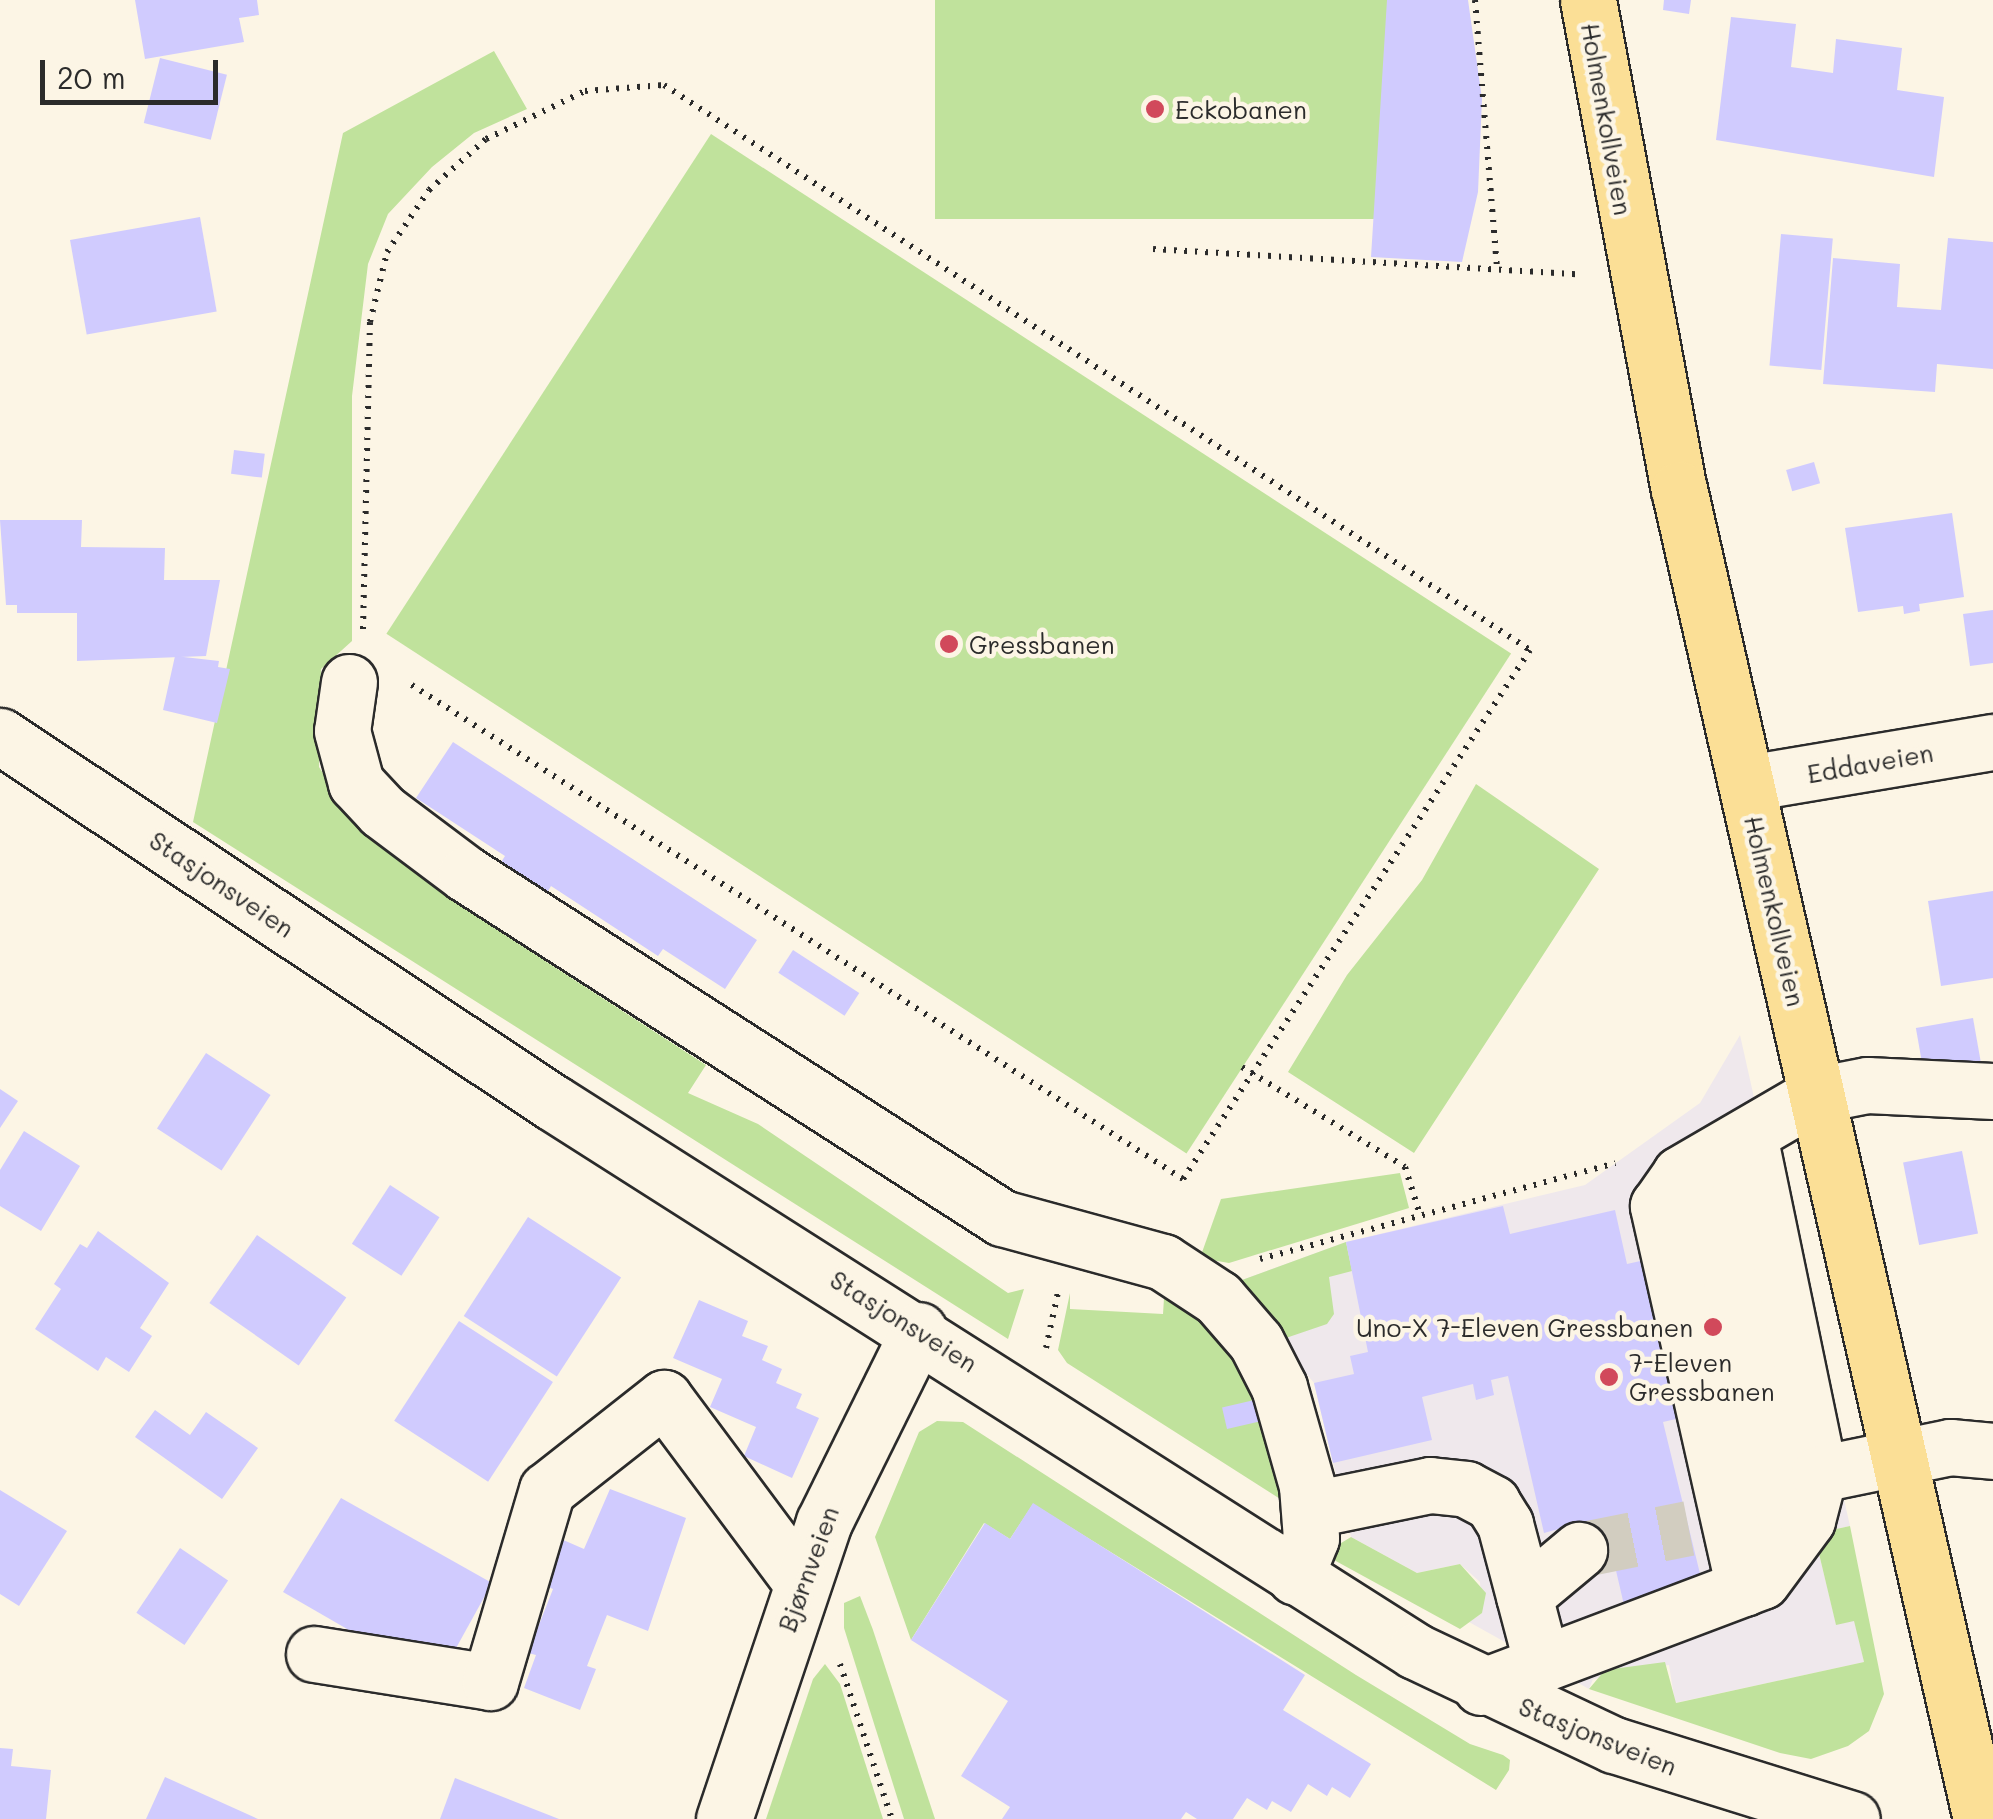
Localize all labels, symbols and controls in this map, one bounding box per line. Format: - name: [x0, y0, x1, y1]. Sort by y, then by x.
- street label: Holmenkollveien: [1575, 21, 1639, 217]
- scale bar: [45, 40, 222, 102]
- text: 20 m: [57, 57, 126, 97]
- place label: Eckobanen: [1175, 94, 1307, 124]
- marker: Eckobanen: [1144, 98, 1166, 120]
- place label: Gressbanen: [969, 629, 1115, 659]
- marker: Gressbanen: [938, 633, 960, 655]
- street label: Eddaveien: [1805, 737, 1935, 789]
- street label: Holmenkollveien: [1739, 813, 1811, 1009]
- street label: Stasjonsveien: [144, 825, 300, 943]
- street label: Stasjonsveien: [825, 1264, 983, 1378]
- place label: Uno-X 7-Eleven Gressbanen: [1356, 1312, 1693, 1342]
- marker: Uno-X 7-Eleven Gressbanen: [1702, 1316, 1724, 1338]
- place label: 7-Eleven Gressbanen: [1629, 1348, 1775, 1407]
- marker: 7-Eleven Gressbanen: [1598, 1366, 1620, 1388]
- street label: Bjørnveien: [772, 1502, 844, 1636]
- street label: Stasjonsveien: [1515, 1691, 1681, 1781]

